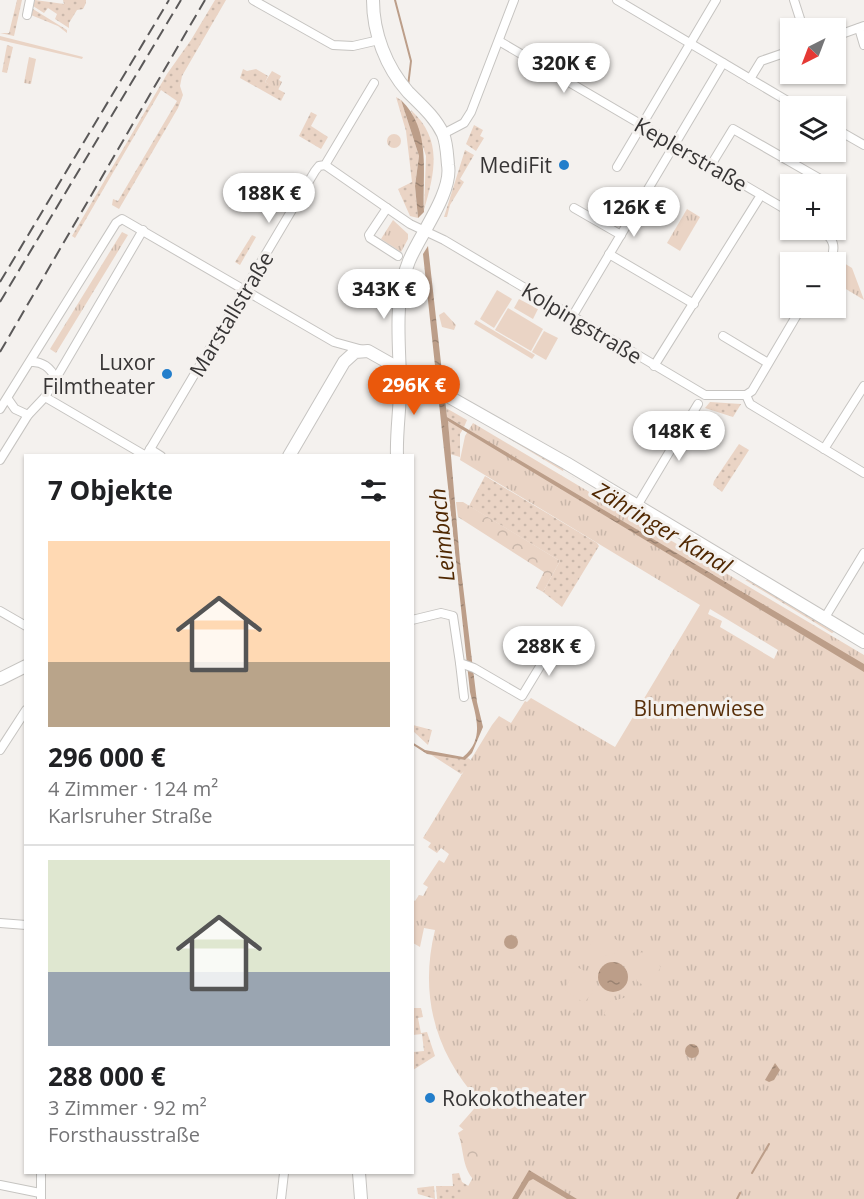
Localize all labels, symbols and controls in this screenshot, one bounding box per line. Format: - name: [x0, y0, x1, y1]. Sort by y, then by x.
- north arrow: [780, 18, 846, 84]
- map controls: [780, 18, 846, 318]
- pin: 320K €: [515, 43, 613, 94]
- text: 320K €: [532, 49, 596, 76]
- button: layers: [780, 96, 846, 162]
- street label: Keplerstraße: [630, 110, 752, 198]
- place label: MediFit: [480, 151, 552, 179]
- marker: MediFit: [557, 158, 571, 172]
- pin: 188K €: [220, 173, 318, 224]
- button: +: [780, 174, 846, 240]
- text: 188K €: [237, 179, 301, 206]
- pin: 126K €: [585, 187, 683, 238]
- text: 126K €: [602, 193, 666, 220]
- street label: Marstallstraße: [183, 246, 279, 382]
- button: −: [780, 252, 846, 318]
- pin: 343K €: [335, 269, 433, 320]
- text: 343K €: [352, 275, 416, 302]
- street label: Kolpingstraße: [517, 276, 647, 370]
- place label: Luxor Filmtheater: [42, 348, 155, 400]
- pin: 296K €: [365, 365, 463, 416]
- marker: Luxor Filmtheater: [160, 367, 174, 381]
- text: 296K €: [382, 371, 446, 398]
- pin: 148K €: [630, 411, 728, 462]
- text: 148K €: [647, 417, 711, 444]
- text: 7 Objekte: [48, 472, 173, 508]
- water label: Zähringer Kanal: [588, 473, 738, 580]
- icon: filters: [357, 474, 390, 507]
- water label: Leimbach: [421, 487, 461, 583]
- icon: home: [165, 580, 273, 688]
- pin: 288K €: [500, 626, 598, 677]
- text: 288K €: [517, 632, 581, 659]
- park label: Blumenwiese: [633, 694, 765, 722]
- text: 296 000 €: [48, 739, 166, 775]
- text: 4 Zimmer · 124 m²: [48, 775, 218, 802]
- text: Karlsruher Straße: [48, 802, 212, 829]
- icon: home: [165, 899, 273, 1007]
- text: 288 000 €: [48, 1058, 166, 1094]
- place label: Rokokotheater: [442, 1084, 587, 1112]
- marker: Rokokotheater: [423, 1091, 437, 1105]
- text: 3 Zimmer · 92 m²: [48, 1094, 207, 1121]
- text: Forsthausstraße: [48, 1121, 200, 1148]

